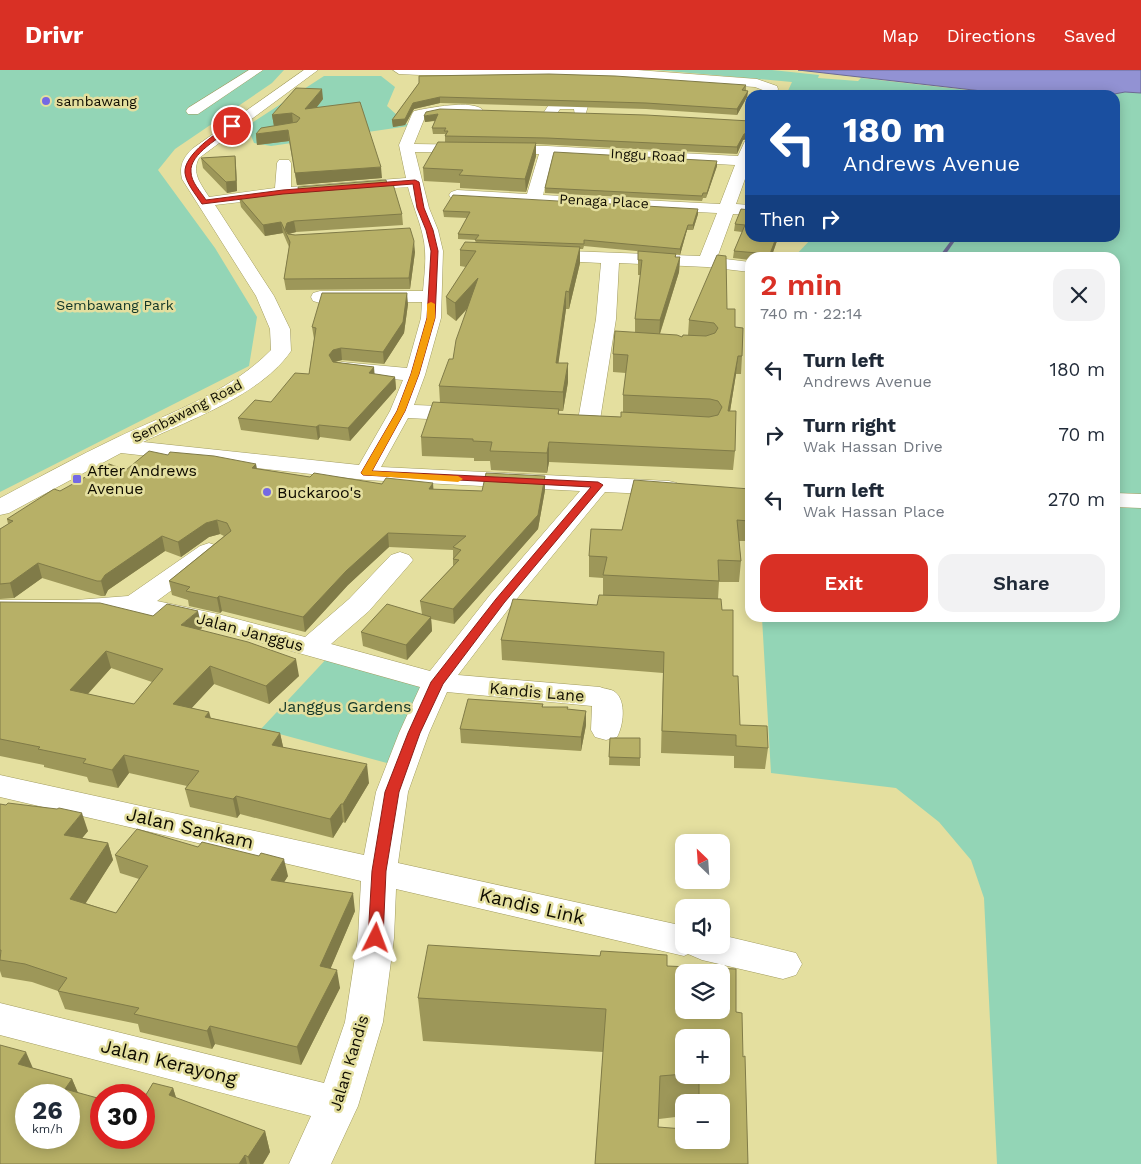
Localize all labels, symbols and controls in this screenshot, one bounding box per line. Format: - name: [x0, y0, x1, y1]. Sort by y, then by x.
- text: Drivr: [25, 21, 83, 49]
- text: Map: [882, 25, 919, 46]
- text: Directions: [947, 25, 1036, 46]
- text: Saved: [1064, 25, 1116, 46]
- place label: sambawang: [56, 93, 137, 109]
- marker: sambawang: [40, 95, 52, 107]
- pin: [211, 105, 253, 147]
- text: 180 m: [843, 109, 946, 151]
- icon: left: [760, 110, 825, 175]
- icon: arrive: [218, 112, 246, 140]
- street label: Inggu Road: [610, 145, 686, 165]
- text: Andrews Avenue: [843, 151, 1020, 176]
- street label: Penaga Place: [559, 191, 649, 211]
- icon: right: [816, 205, 844, 233]
- text: Then: [760, 208, 806, 231]
- text: 2 min: [760, 267, 842, 302]
- button: close: [1053, 269, 1105, 321]
- park label: Sembawang Park: [56, 297, 174, 313]
- text: 740 m · 22:14: [760, 304, 862, 323]
- text: Turn left: [803, 349, 884, 372]
- icon: left: [760, 356, 788, 384]
- text: 180 m: [1049, 358, 1105, 381]
- text: Andrews Avenue: [803, 372, 932, 391]
- street label: Sembawang Road: [129, 376, 245, 446]
- text: Turn right: [803, 414, 896, 437]
- icon: right: [760, 421, 788, 449]
- text: 70 m: [1058, 423, 1105, 446]
- text: Wak Hassan Drive: [803, 437, 943, 456]
- place label: After Andrews Avenue: [87, 461, 197, 498]
- marker: After Andrews Avenue: [71, 473, 83, 485]
- text: Turn left: [803, 479, 884, 502]
- place label: Buckaroo's: [277, 483, 361, 502]
- marker: Buckaroo's: [261, 486, 273, 498]
- icon: left: [760, 486, 788, 514]
- text: 270 m: [1048, 488, 1105, 511]
- text: Wak Hassan Place: [803, 502, 945, 521]
- button: Exit: [760, 554, 928, 612]
- button: Share: [938, 554, 1105, 612]
- street label: Jalan Janggus: [195, 609, 305, 655]
- street label: Kandis Lane: [489, 678, 585, 706]
- park label: Janggus Gardens: [278, 697, 412, 716]
- street label: Jalan Sankam: [124, 802, 256, 854]
- north arrow: [675, 834, 730, 889]
- map controls: [675, 834, 730, 1149]
- street label: Kandis Link: [477, 883, 587, 929]
- button: sound: [675, 899, 730, 954]
- position arrow: [349, 911, 401, 963]
- button: layers: [675, 964, 730, 1019]
- street label: Jalan Kandis: [325, 1013, 373, 1113]
- button: +: [675, 1029, 730, 1084]
- street label: Jalan Kerayong: [99, 1034, 240, 1090]
- speed limit sign: 30: [90, 1084, 155, 1149]
- button: −: [675, 1094, 730, 1149]
- text: 26: [32, 1096, 63, 1125]
- text: km/h: [32, 1122, 63, 1136]

